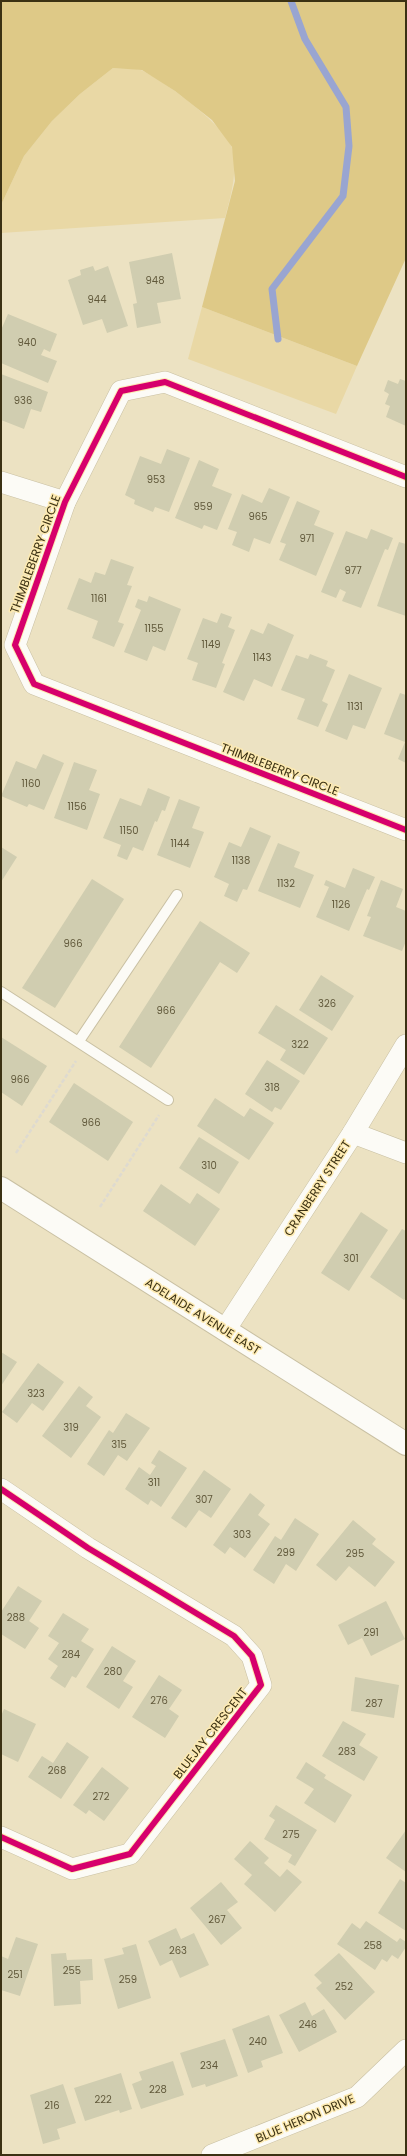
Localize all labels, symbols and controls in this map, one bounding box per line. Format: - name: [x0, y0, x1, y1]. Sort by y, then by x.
- house number: 948: [146, 273, 164, 288]
- house number: 944: [88, 292, 106, 307]
- house number: 940: [18, 335, 36, 350]
- house number: 936: [14, 393, 32, 408]
- house number: 953: [147, 472, 165, 487]
- street label: THIMBLEBERRY CIRCLE: [6, 492, 64, 616]
- house number: 959: [194, 499, 212, 514]
- house number: 965: [249, 509, 267, 524]
- house number: 971: [300, 531, 314, 546]
- house number: 977: [344, 563, 362, 578]
- house number: 1161: [91, 591, 107, 606]
- house number: 1155: [145, 621, 163, 636]
- house number: 1149: [202, 637, 221, 652]
- house number: 1143: [253, 650, 271, 665]
- house number: 1131: [347, 699, 363, 714]
- street label: THIMBLEBERRY CIRCLE: [219, 739, 341, 799]
- house number: 1160: [21, 776, 41, 791]
- house number: 1156: [67, 799, 87, 814]
- house number: 1150: [120, 823, 138, 838]
- house number: 1144: [171, 836, 189, 851]
- house number: 1138: [232, 853, 250, 868]
- house number: 1132: [277, 876, 295, 891]
- house number: 1126: [332, 897, 350, 912]
- house number: 966: [64, 936, 83, 951]
- house number: 326: [318, 996, 336, 1011]
- house number: 966: [157, 1003, 176, 1018]
- house number: 322: [291, 1037, 309, 1052]
- house number: 966: [11, 1072, 30, 1087]
- house number: 318: [264, 1080, 280, 1095]
- house number: 966: [82, 1115, 101, 1130]
- street label: CRANBERRY STREET: [280, 1136, 355, 1239]
- house number: 310: [201, 1158, 217, 1173]
- house number: 301: [343, 1251, 359, 1266]
- street label: ADELAIDE AVENUE EAST: [142, 1274, 264, 1359]
- house number: 323: [27, 1386, 45, 1401]
- house number: 319: [63, 1420, 79, 1435]
- house number: 315: [111, 1437, 127, 1452]
- house number: 311: [148, 1475, 160, 1490]
- house number: 307: [195, 1492, 213, 1507]
- house number: 303: [233, 1527, 251, 1542]
- house number: 299: [277, 1545, 295, 1560]
- house number: 295: [346, 1546, 364, 1561]
- house number: 288: [7, 1610, 25, 1625]
- house number: 291: [363, 1625, 379, 1640]
- house number: 284: [62, 1647, 80, 1662]
- house number: 280: [104, 1664, 122, 1679]
- street label: BLUEJAY CRESCENT: [169, 1683, 251, 1782]
- house number: 276: [150, 1693, 168, 1708]
- house number: 287: [365, 1696, 383, 1711]
- house number: 283: [338, 1744, 356, 1759]
- house number: 268: [48, 1763, 66, 1778]
- house number: 272: [93, 1789, 110, 1804]
- house number: 275: [282, 1827, 300, 1842]
- house number: 267: [208, 1912, 226, 1927]
- house number: 258: [364, 1938, 382, 1953]
- house number: 263: [169, 1943, 187, 1958]
- house number: 255: [63, 1963, 81, 1978]
- house number: 251: [7, 1967, 23, 1982]
- house number: 259: [119, 1972, 137, 1987]
- house number: 252: [335, 1979, 353, 1994]
- house number: 246: [299, 2017, 317, 2032]
- house number: 240: [249, 2034, 267, 2049]
- house number: 234: [200, 2058, 218, 2073]
- house number: 228: [149, 2082, 167, 2097]
- street label: BLUE HERON DRIVE: [253, 2089, 357, 2147]
- house number: 222: [94, 2092, 112, 2107]
- house number: 216: [44, 2098, 60, 2113]

